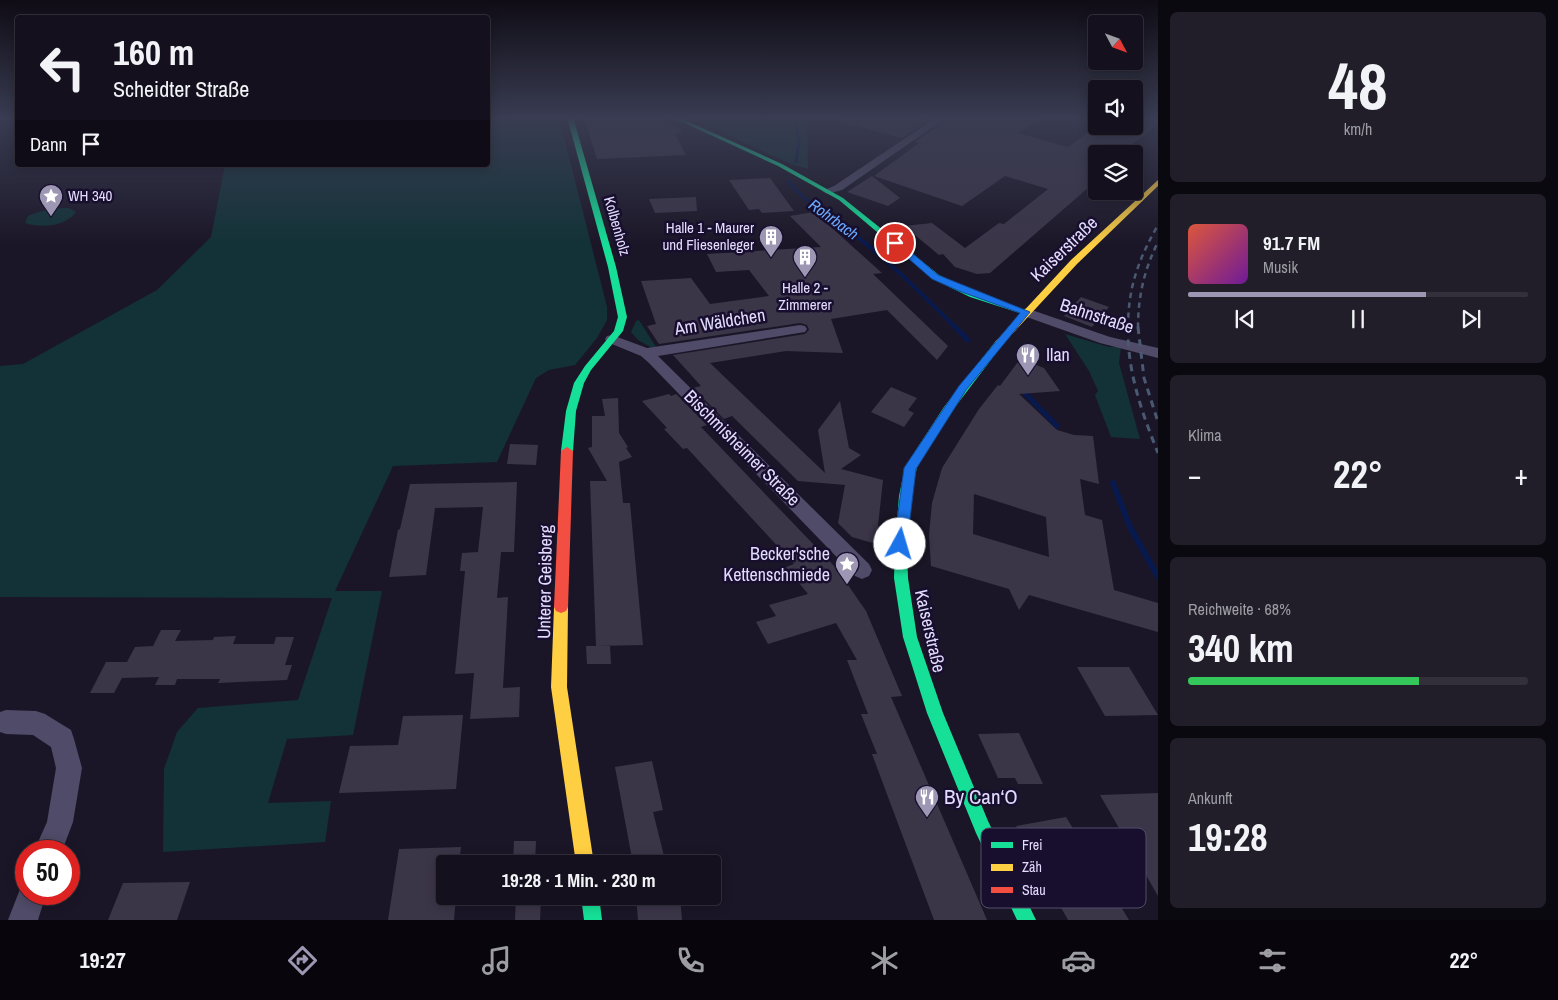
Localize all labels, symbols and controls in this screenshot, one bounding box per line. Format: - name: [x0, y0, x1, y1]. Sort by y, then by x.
- north arrow: [1088, 15, 1142, 70]
- map controls: [1088, 15, 1143, 200]
- text: 160 m: [113, 29, 194, 76]
- icon: left: [30, 35, 95, 100]
- text: 48: [1328, 42, 1388, 129]
- text: Scheidter Straße: [113, 74, 249, 104]
- button: sound: [1088, 80, 1143, 135]
- text: km/h: [1344, 118, 1372, 140]
- icon: arrive: [77, 130, 105, 158]
- text: Dann: [30, 131, 67, 157]
- button: layers: [1088, 145, 1143, 200]
- place icon: WH 340: [38, 183, 64, 217]
- place label: WH 340: [68, 185, 113, 206]
- water label: Rohrbach: [805, 193, 863, 245]
- street label: Kolbenholz: [599, 194, 636, 258]
- street label: Kaiserstraße: [1025, 210, 1103, 287]
- place label: Halle 1 - Maurer und Fliesenleger: [662, 217, 754, 255]
- pin: [874, 222, 916, 264]
- building icon: Halle 1 - Maurer und Fliesenleger: [758, 224, 784, 258]
- icon: arrive: [881, 229, 909, 257]
- text: 91.7 FM: [1263, 230, 1320, 256]
- building icon: Halle 2 - Zimmerer: [792, 244, 818, 278]
- text: Musik: [1263, 256, 1298, 278]
- place label: Halle 2 - Zimmerer: [778, 277, 832, 315]
- street label: Bahnstraße: [1057, 292, 1137, 339]
- street label: Am Wäldchen: [672, 302, 767, 341]
- icon: previous: [1231, 305, 1259, 333]
- icon: pause: [1344, 305, 1372, 333]
- icon: next: [1457, 305, 1485, 333]
- restaurant icon: Ilan: [1015, 342, 1041, 376]
- place label: Ilan: [1046, 342, 1070, 367]
- street label: Bischmisheimer Straße: [679, 384, 806, 511]
- text: Klima: [1188, 424, 1222, 446]
- text: 22°: [1333, 449, 1383, 500]
- text: −: [1188, 456, 1201, 494]
- text: +: [1515, 456, 1528, 494]
- position arrow: [873, 517, 925, 569]
- street label: Unterer Geisberg: [531, 524, 558, 639]
- place label: Becker'sche Kettenschmiede: [723, 541, 830, 587]
- place icon: Becker'sche Kettenschmiede: [834, 551, 860, 585]
- street label: Kaiserstraße: [909, 587, 952, 675]
- text: Reichweite · 68%: [1188, 598, 1291, 620]
- text: 340 km: [1188, 623, 1294, 674]
- place label: By Can‘O: [944, 782, 1018, 811]
- restaurant icon: By Can‘O: [914, 784, 940, 818]
- text: Ankunft: [1188, 787, 1233, 809]
- text: 19:28: [1188, 812, 1268, 863]
- legend: [981, 828, 1146, 908]
- text: Frei: [1022, 836, 1042, 854]
- speed limit sign: 50: [15, 840, 80, 905]
- text: Zäh: [1022, 858, 1042, 876]
- text: 19:28 · 1 Min. · 230 m: [501, 867, 656, 893]
- text: Stau: [1022, 881, 1046, 899]
- icon: directions: [285, 943, 320, 978]
- icon: music: [479, 943, 514, 978]
- icon: phone: [673, 943, 708, 978]
- icon: climate: [867, 943, 902, 978]
- icon: car: [1061, 943, 1096, 978]
- icon: filters: [1255, 943, 1290, 978]
- text: 19:27: [80, 945, 126, 975]
- text: 22°: [1449, 945, 1478, 975]

